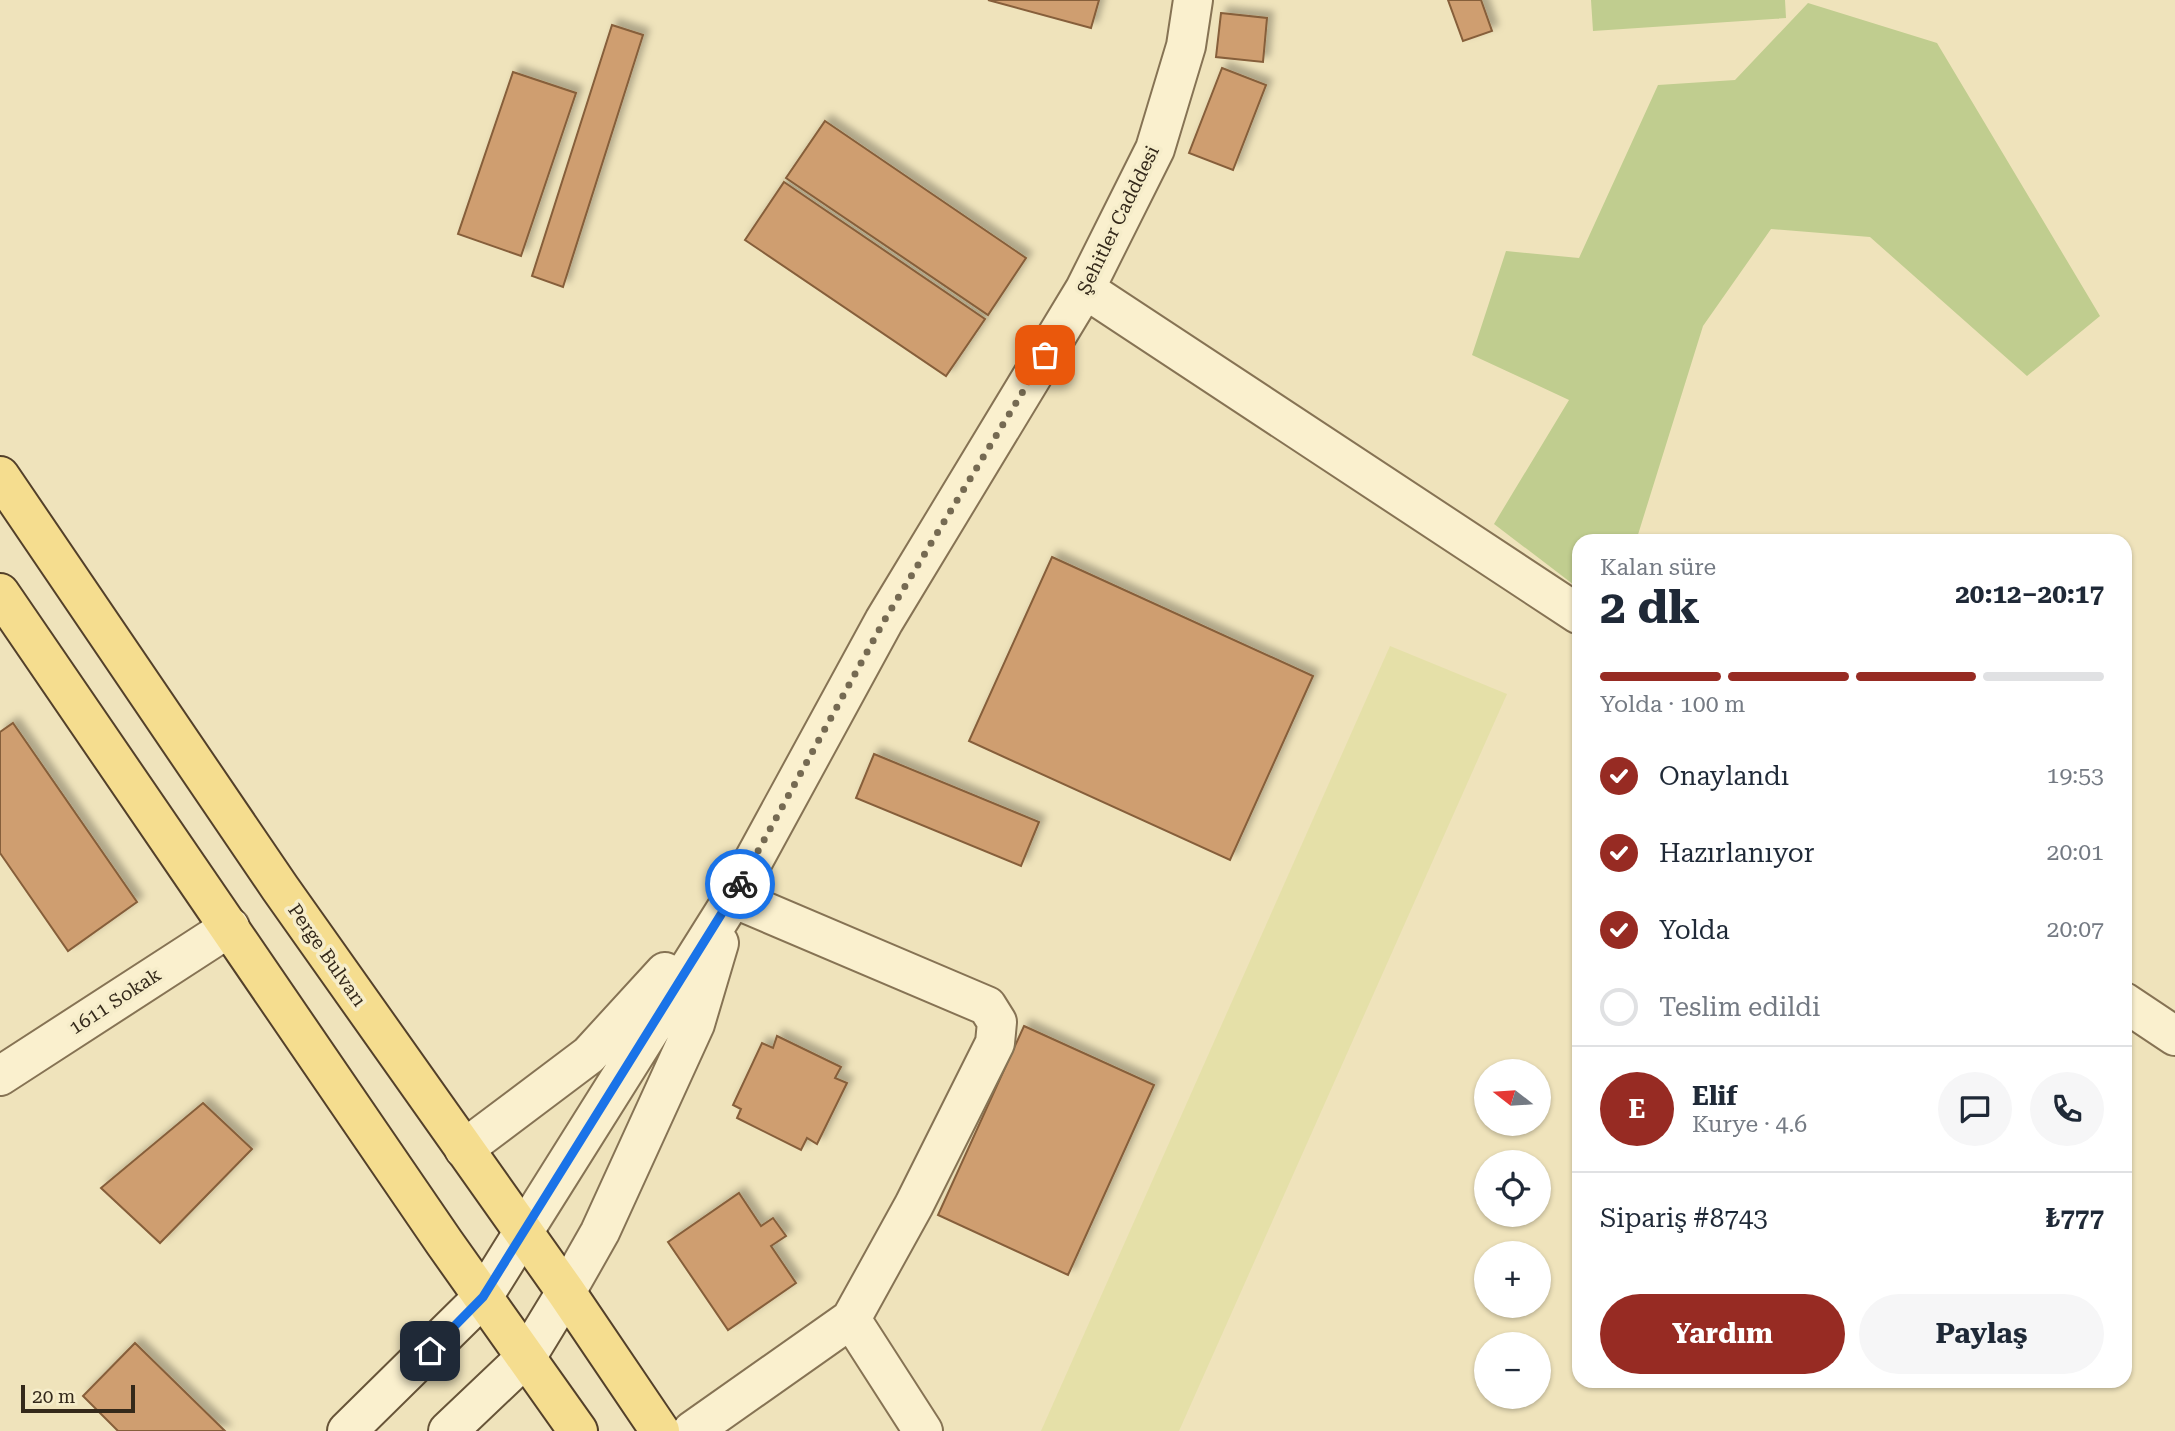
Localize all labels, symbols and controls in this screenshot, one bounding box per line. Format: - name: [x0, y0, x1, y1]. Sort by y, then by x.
- street label: Şehitler Cadddesi: [1072, 142, 1164, 298]
- pin: [1015, 325, 1075, 385]
- icon: bag: [1026, 336, 1064, 374]
- text: Kalan süre: [1600, 554, 1716, 581]
- text: 20:12–20:17: [1955, 579, 2104, 609]
- text: 2 dk: [1600, 580, 1700, 634]
- text: Yolda · 100 m: [1600, 691, 1745, 718]
- icon: check: [1600, 757, 1638, 795]
- text: Onaylandı: [1659, 761, 1789, 791]
- text: 19:53: [2047, 762, 2104, 789]
- icon: check: [1600, 834, 1638, 872]
- text: Hazırlanıyor: [1659, 838, 1814, 868]
- text: 20:01: [2047, 839, 2104, 866]
- courier: [705, 849, 775, 919]
- icon: bike: [721, 865, 759, 903]
- street label: Perge Bulvarı: [283, 899, 371, 1011]
- icon: check: [1600, 911, 1638, 949]
- text: Yolda: [1659, 915, 1730, 945]
- text: 20:07: [2047, 916, 2104, 943]
- street label: 1611 Sokak: [65, 963, 165, 1039]
- text: Teslim edildi: [1659, 992, 1820, 1022]
- north arrow: [1474, 1059, 1550, 1136]
- map controls: [1474, 1059, 1551, 1409]
- button: chat: [1938, 1072, 2012, 1146]
- button: phone: [2030, 1072, 2104, 1146]
- text: Elif: [1692, 1081, 1737, 1111]
- text: E: [1629, 1094, 1645, 1124]
- text: Kurye · 4.6: [1692, 1111, 1807, 1138]
- button: locate: [1474, 1150, 1551, 1227]
- text: Sipariş #8743: [1600, 1203, 1768, 1233]
- text: ₺777: [2046, 1203, 2104, 1233]
- button: +: [1474, 1241, 1551, 1318]
- button: Yardım: [1600, 1294, 1845, 1374]
- button: Paylaş: [1859, 1294, 2104, 1374]
- pin: [400, 1321, 460, 1381]
- icon: home: [411, 1332, 449, 1370]
- button: −: [1474, 1332, 1551, 1409]
- scale bar: [21, 1382, 135, 1414]
- text: 20 m: [32, 1385, 75, 1408]

